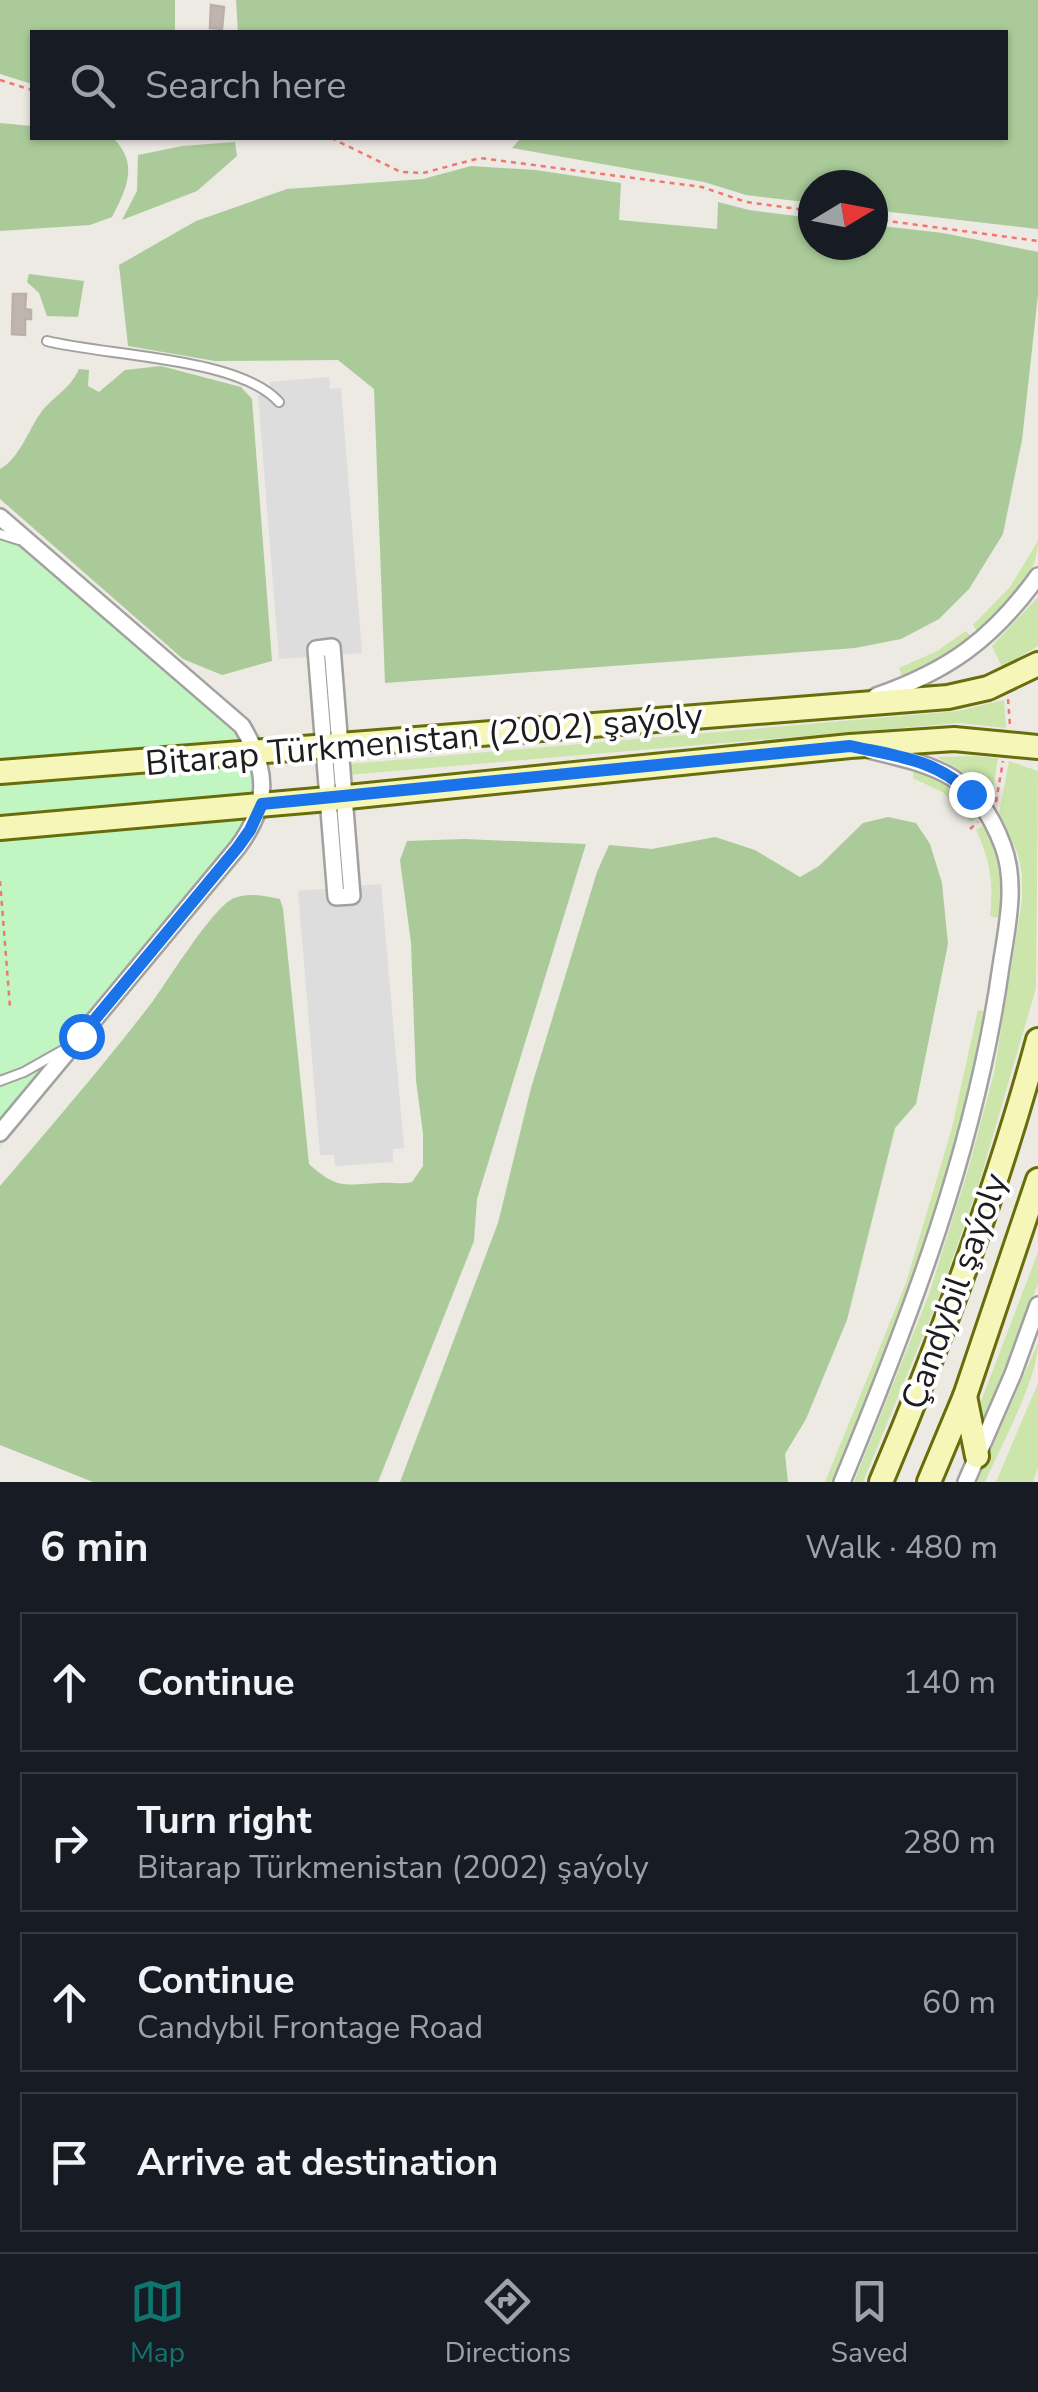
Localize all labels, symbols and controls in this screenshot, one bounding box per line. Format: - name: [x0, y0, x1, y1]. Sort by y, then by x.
- search box: [30, 30, 1008, 140]
- icon: search: [65, 58, 120, 113]
- text: Search here: [145, 60, 346, 111]
- north arrow: [798, 170, 888, 260]
- street label: Bitarap Türkmenistan (2002) şaýoly: [143, 692, 705, 787]
- route end: [949, 772, 995, 818]
- route start: [59, 1014, 105, 1060]
- street label: Çandybil şaýoly: [890, 1167, 1019, 1416]
- text: 6 min: [40, 1519, 149, 1576]
- text: Walk · 480 m: [805, 1526, 998, 1569]
- icon: ahead: [42, 1655, 97, 1710]
- text: Continue: [137, 1657, 295, 1708]
- text: 140 m: [903, 1661, 996, 1704]
- text: Turn right: [137, 1795, 312, 1846]
- icon: right: [42, 1815, 97, 1870]
- text: 280 m: [903, 1821, 996, 1864]
- text: Bitarap Türkmenistan (2002) şaýoly: [137, 1846, 649, 1889]
- text: Continue: [137, 1955, 295, 2006]
- icon: ahead: [42, 1975, 97, 2030]
- text: 60 m: [922, 1981, 996, 2024]
- text: Candybil Frontage Road: [137, 2006, 483, 2049]
- icon: arrive: [42, 2135, 97, 2190]
- text: Arrive at destination: [137, 2137, 498, 2188]
- tab: Map: [130, 2274, 185, 2372]
- tab: Directions: [445, 2274, 571, 2372]
- tab: Saved: [831, 2274, 908, 2372]

